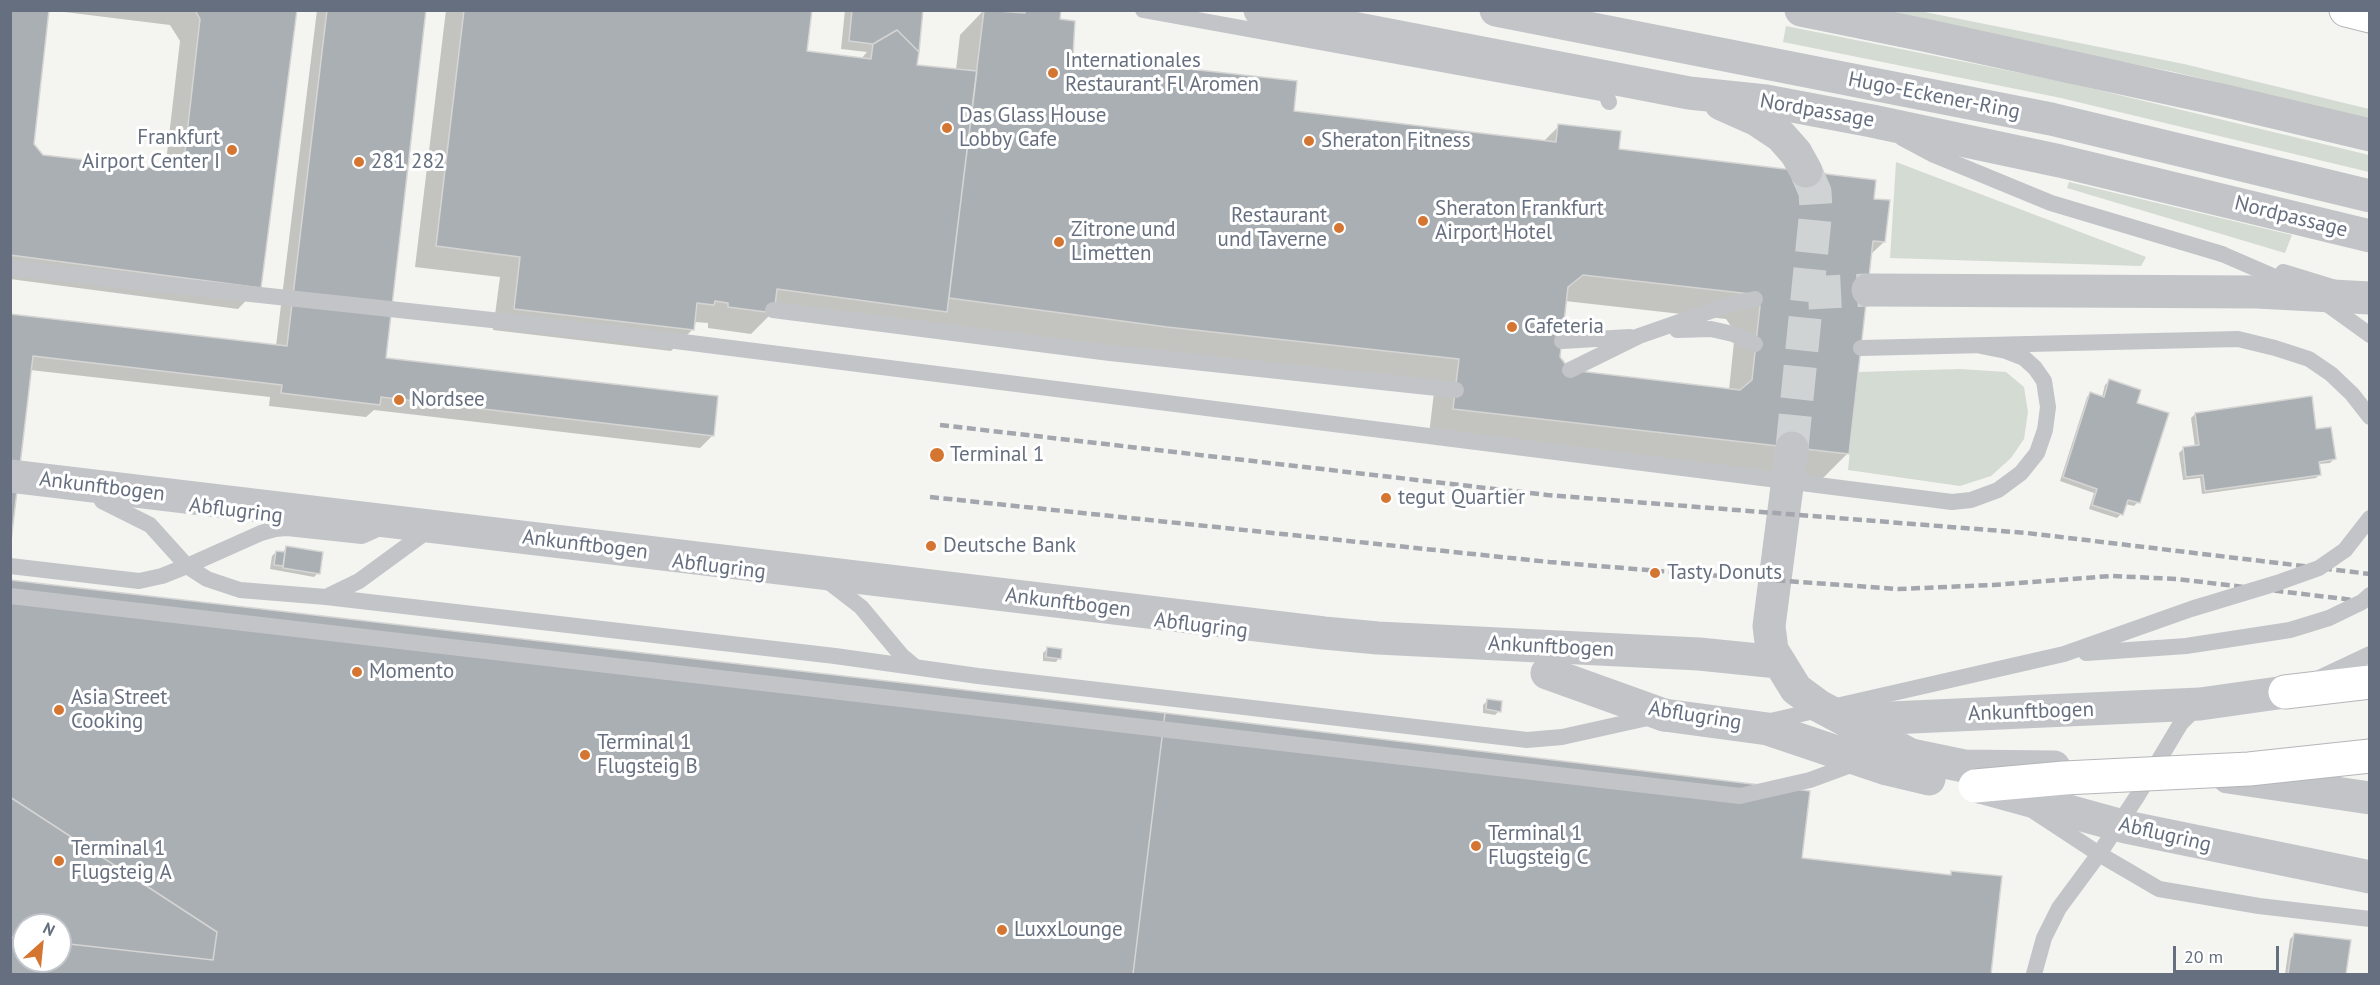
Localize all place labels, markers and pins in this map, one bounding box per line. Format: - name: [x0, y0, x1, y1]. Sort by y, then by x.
- place label: Internationales Restaurant Fl Aromen: [1065, 48, 1259, 98]
- marker: Internationales Restaurant Fl Aromen: [1046, 66, 1060, 80]
- place label: Das Glass House Lobby Cafe: [959, 103, 1106, 153]
- marker: Das Glass House Lobby Cafe: [940, 121, 954, 135]
- place label: Frankfurt Airport Center I: [82, 125, 220, 175]
- place label: Sheraton Fitness: [1321, 128, 1471, 154]
- marker: Sheraton Fitness: [1302, 134, 1316, 148]
- marker: Frankfurt Airport Center I: [225, 143, 239, 157]
- place label: 281 282: [371, 149, 445, 175]
- marker: 281 282: [352, 155, 366, 169]
- place label: Sheraton Frankfurt Airport Hotel: [1435, 196, 1604, 246]
- place label: Restaurant und Taverne: [1218, 203, 1327, 253]
- marker: Sheraton Frankfurt Airport Hotel: [1416, 214, 1430, 228]
- place label: Zitrone und Limetten: [1071, 217, 1175, 267]
- marker: Restaurant und Taverne: [1332, 221, 1346, 235]
- marker: Zitrone und Limetten: [1052, 235, 1066, 249]
- place label: Cafeteria: [1524, 314, 1604, 340]
- marker: Cafeteria: [1505, 320, 1519, 334]
- place label: Nordsee: [411, 387, 485, 413]
- marker: Nordsee: [392, 393, 406, 407]
- place label: Terminal 1: [950, 442, 1045, 468]
- marker: Terminal 1: [928, 446, 946, 464]
- place label: tegut Quartier: [1398, 485, 1525, 511]
- marker: tegut Quartier: [1379, 491, 1393, 505]
- place label: Deutsche Bank: [943, 533, 1076, 559]
- marker: Deutsche Bank: [924, 539, 938, 553]
- place label: Tasty Donuts: [1667, 560, 1782, 586]
- marker: Tasty Donuts: [1648, 566, 1662, 580]
- place label: Momento: [369, 659, 454, 685]
- marker: Momento: [350, 665, 364, 679]
- place label: Asia Street Cooking: [71, 685, 167, 735]
- marker: Asia Street Cooking: [52, 703, 66, 717]
- place label: Terminal 1 Flugsteig B: [597, 730, 698, 780]
- marker: Terminal 1 Flugsteig B: [578, 748, 592, 762]
- place label: Terminal 1 Flugsteig C: [1488, 821, 1588, 871]
- place label: Terminal 1 Flugsteig A: [71, 836, 172, 886]
- marker: Terminal 1 Flugsteig C: [1469, 839, 1483, 853]
- marker: Terminal 1 Flugsteig A: [52, 854, 66, 868]
- place label: LuxxLounge: [1014, 917, 1123, 943]
- marker: LuxxLounge: [995, 923, 1009, 937]

